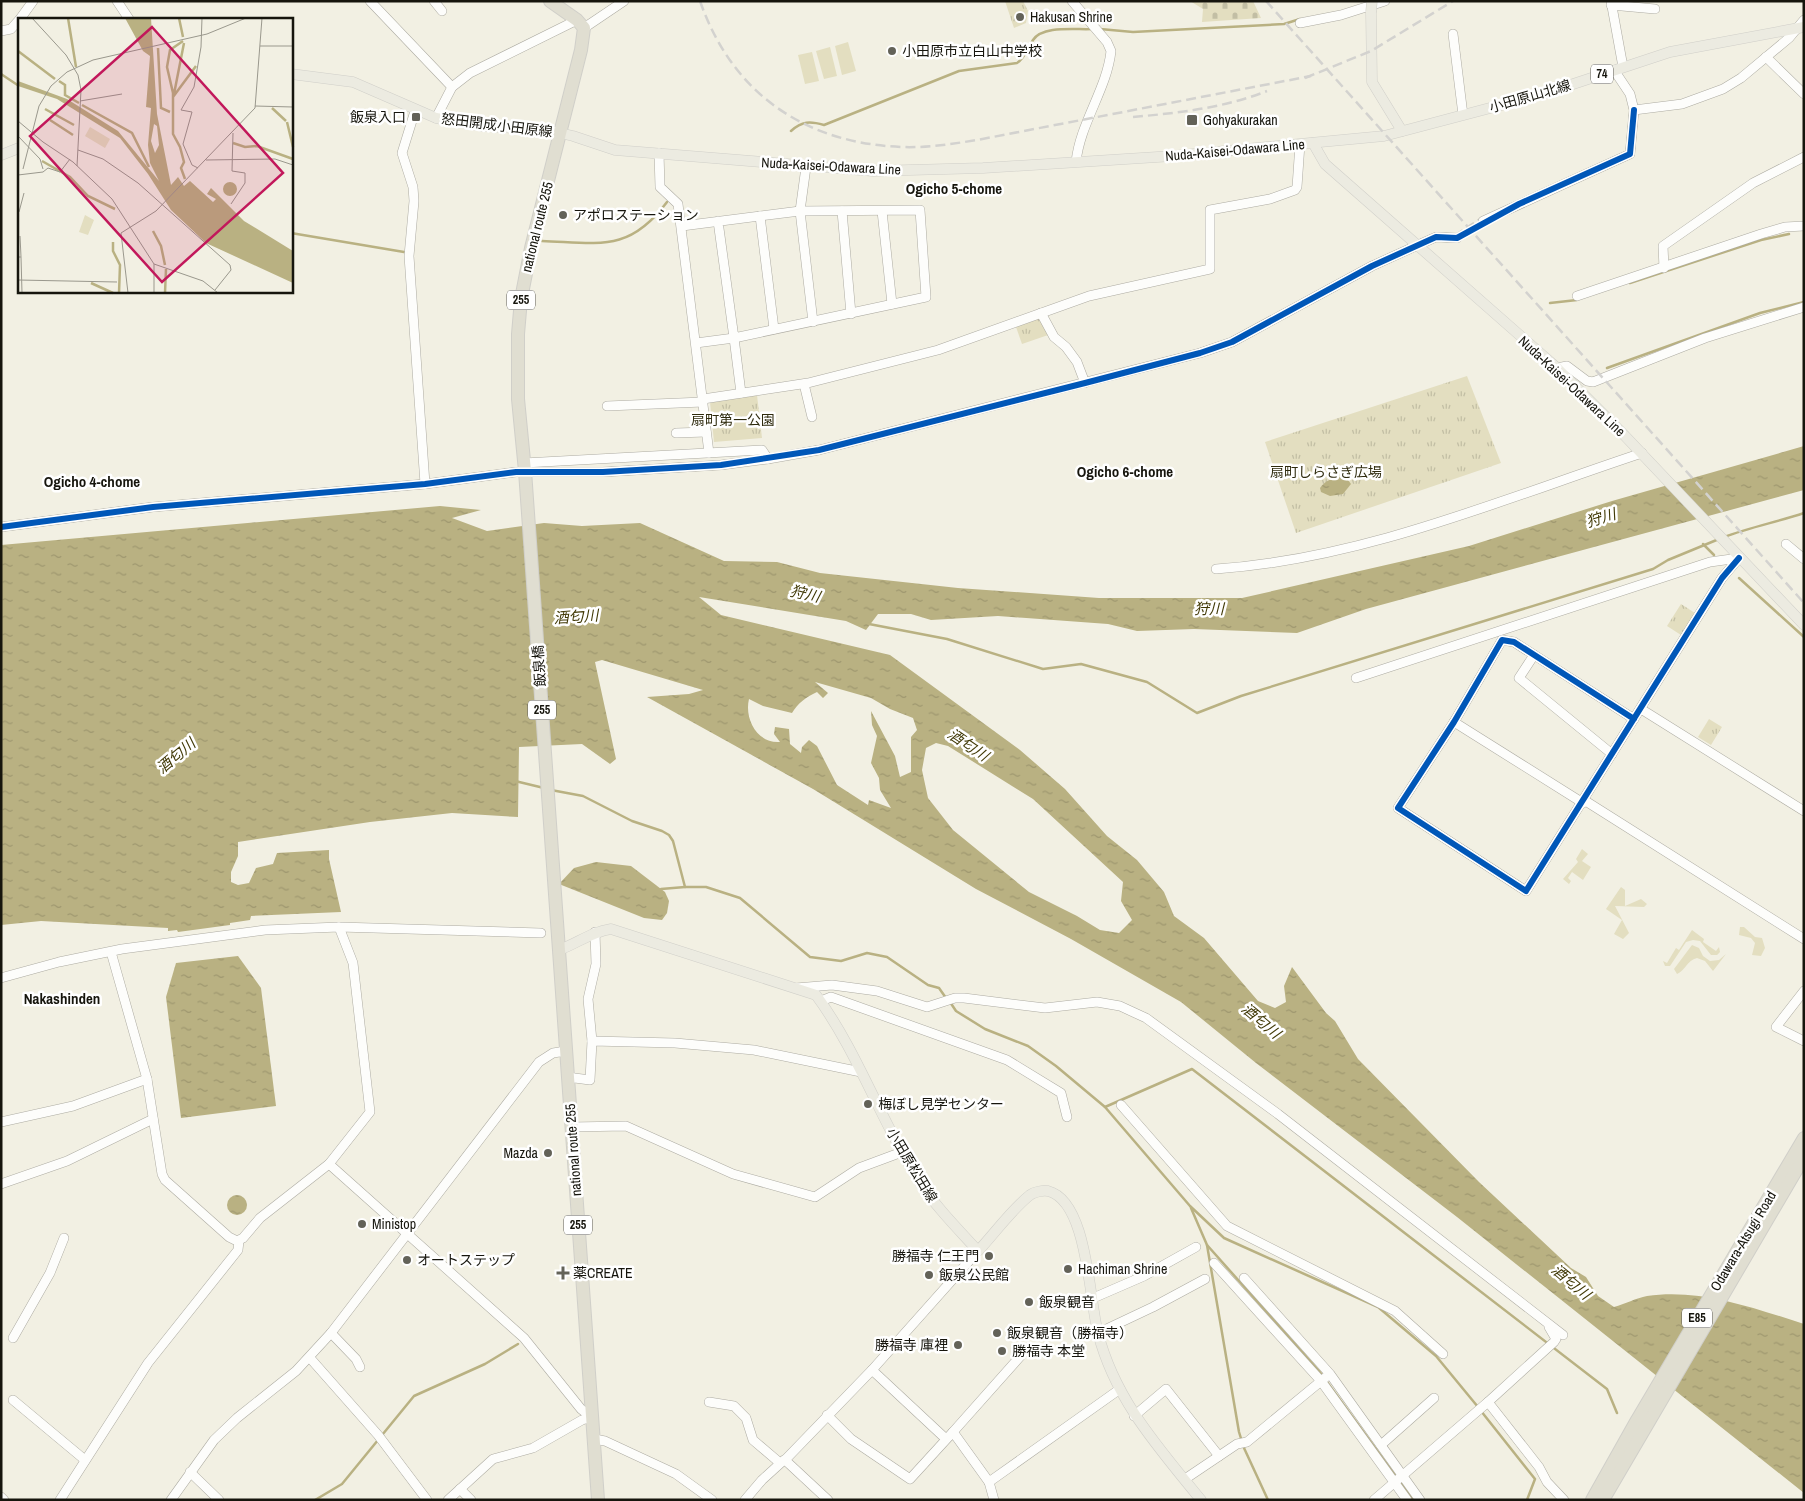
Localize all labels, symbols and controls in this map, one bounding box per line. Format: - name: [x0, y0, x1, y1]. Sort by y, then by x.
- place label: Hakusan Shrine: [1030, 8, 1112, 26]
- marker: Hakusan Shrine: [1014, 11, 1026, 23]
- inset map: [18, 18, 292, 292]
- place label: 小田原市立白山中学校: [902, 42, 1042, 60]
- marker: 小田原市立白山中学校: [886, 45, 898, 57]
- road number: 74: [1591, 64, 1613, 84]
- street label: 小田原山北線: [1487, 76, 1573, 116]
- place label: 飯泉入口: [350, 108, 406, 126]
- street label: 怒田開成小田原線: [440, 109, 554, 141]
- marker: 飯泉入口: [410, 111, 422, 123]
- place label: Gohyakurakan: [1203, 111, 1278, 129]
- marker: Gohyakurakan: [1185, 113, 1199, 127]
- street label: Nuda-Kaisei-Odawara Line: [1165, 135, 1305, 165]
- street label: Nuda-Kaisei-Odawara Line: [761, 153, 901, 179]
- district label: Ogicho 5-chome: [906, 178, 1002, 199]
- street label: national route 255: [517, 180, 557, 274]
- place label: アポロステーション: [573, 206, 699, 224]
- marker: アポロステーション: [557, 209, 569, 221]
- road number: 255: [507, 290, 535, 310]
- street label: Nuda-Kaisei-Odawara Line: [1515, 332, 1629, 440]
- park label: 扇町第一公園: [691, 411, 775, 429]
- district label: Ogicho 6-chome: [1077, 461, 1173, 482]
- park label: 扇町しらさぎ広場: [1270, 463, 1382, 481]
- district label: Ogicho 4-chome: [44, 471, 140, 492]
- water label: 狩川: [1583, 503, 1620, 532]
- water label: 狩川: [788, 580, 824, 608]
- water label: 狩川: [1194, 598, 1226, 619]
- water label: 酒匂川: [553, 604, 601, 629]
- street label: 飯泉橋: [529, 644, 549, 688]
- road number: 255: [528, 700, 556, 720]
- water label: 酒匂川: [944, 723, 994, 767]
- water label: 酒匂川: [152, 732, 201, 778]
- district label: Nakashinden: [24, 988, 100, 1009]
- water label: 酒匂川: [1237, 998, 1287, 1044]
- place label: 梅ぼし見学センター: [878, 1095, 1004, 1113]
- marker: 梅ぼし見学センター: [862, 1098, 874, 1110]
- street label: national route 255: [561, 1103, 585, 1197]
- street label: 小田原松田線: [883, 1124, 941, 1206]
- place label: Mazda: [504, 1144, 539, 1162]
- marker: Mazda: [542, 1147, 554, 1159]
- street label: Odawara-Atsugi Road: [1706, 1188, 1780, 1294]
- place label: Ministop: [372, 1215, 416, 1233]
- road number: 255: [564, 1216, 592, 1234]
- marker: Ministop: [356, 1218, 368, 1230]
- place label: 勝福寺 仁王門: [892, 1247, 979, 1265]
- marker: 勝福寺 仁王門: [983, 1250, 995, 1262]
- place label: オートステップ: [417, 1251, 515, 1269]
- marker: オートステップ: [401, 1254, 413, 1266]
- water label: 酒匂川: [1547, 1259, 1597, 1305]
- place label: Hachiman Shrine: [1078, 1260, 1167, 1278]
- marker: Hachiman Shrine: [1062, 1263, 1074, 1275]
- place label: 薬CREATE: [573, 1264, 633, 1282]
- place label: 飯泉公民館: [939, 1266, 1009, 1284]
- marker: 薬CREATE: [557, 1267, 569, 1279]
- marker: 飯泉公民館: [923, 1269, 935, 1281]
- place label: 飯泉観音: [1039, 1293, 1095, 1311]
- marker: 飯泉観音: [1023, 1296, 1035, 1308]
- road number: E85: [1682, 1309, 1712, 1328]
- place label: 飯泉観音（勝福寺）: [1007, 1324, 1133, 1342]
- marker: 飯泉観音（勝福寺）: [991, 1327, 1003, 1339]
- place label: 勝福寺 庫裡: [875, 1336, 948, 1354]
- marker: 勝福寺 庫裡: [952, 1339, 964, 1351]
- place label: 勝福寺 本堂: [1012, 1342, 1085, 1360]
- marker: 勝福寺 本堂: [996, 1345, 1008, 1357]

